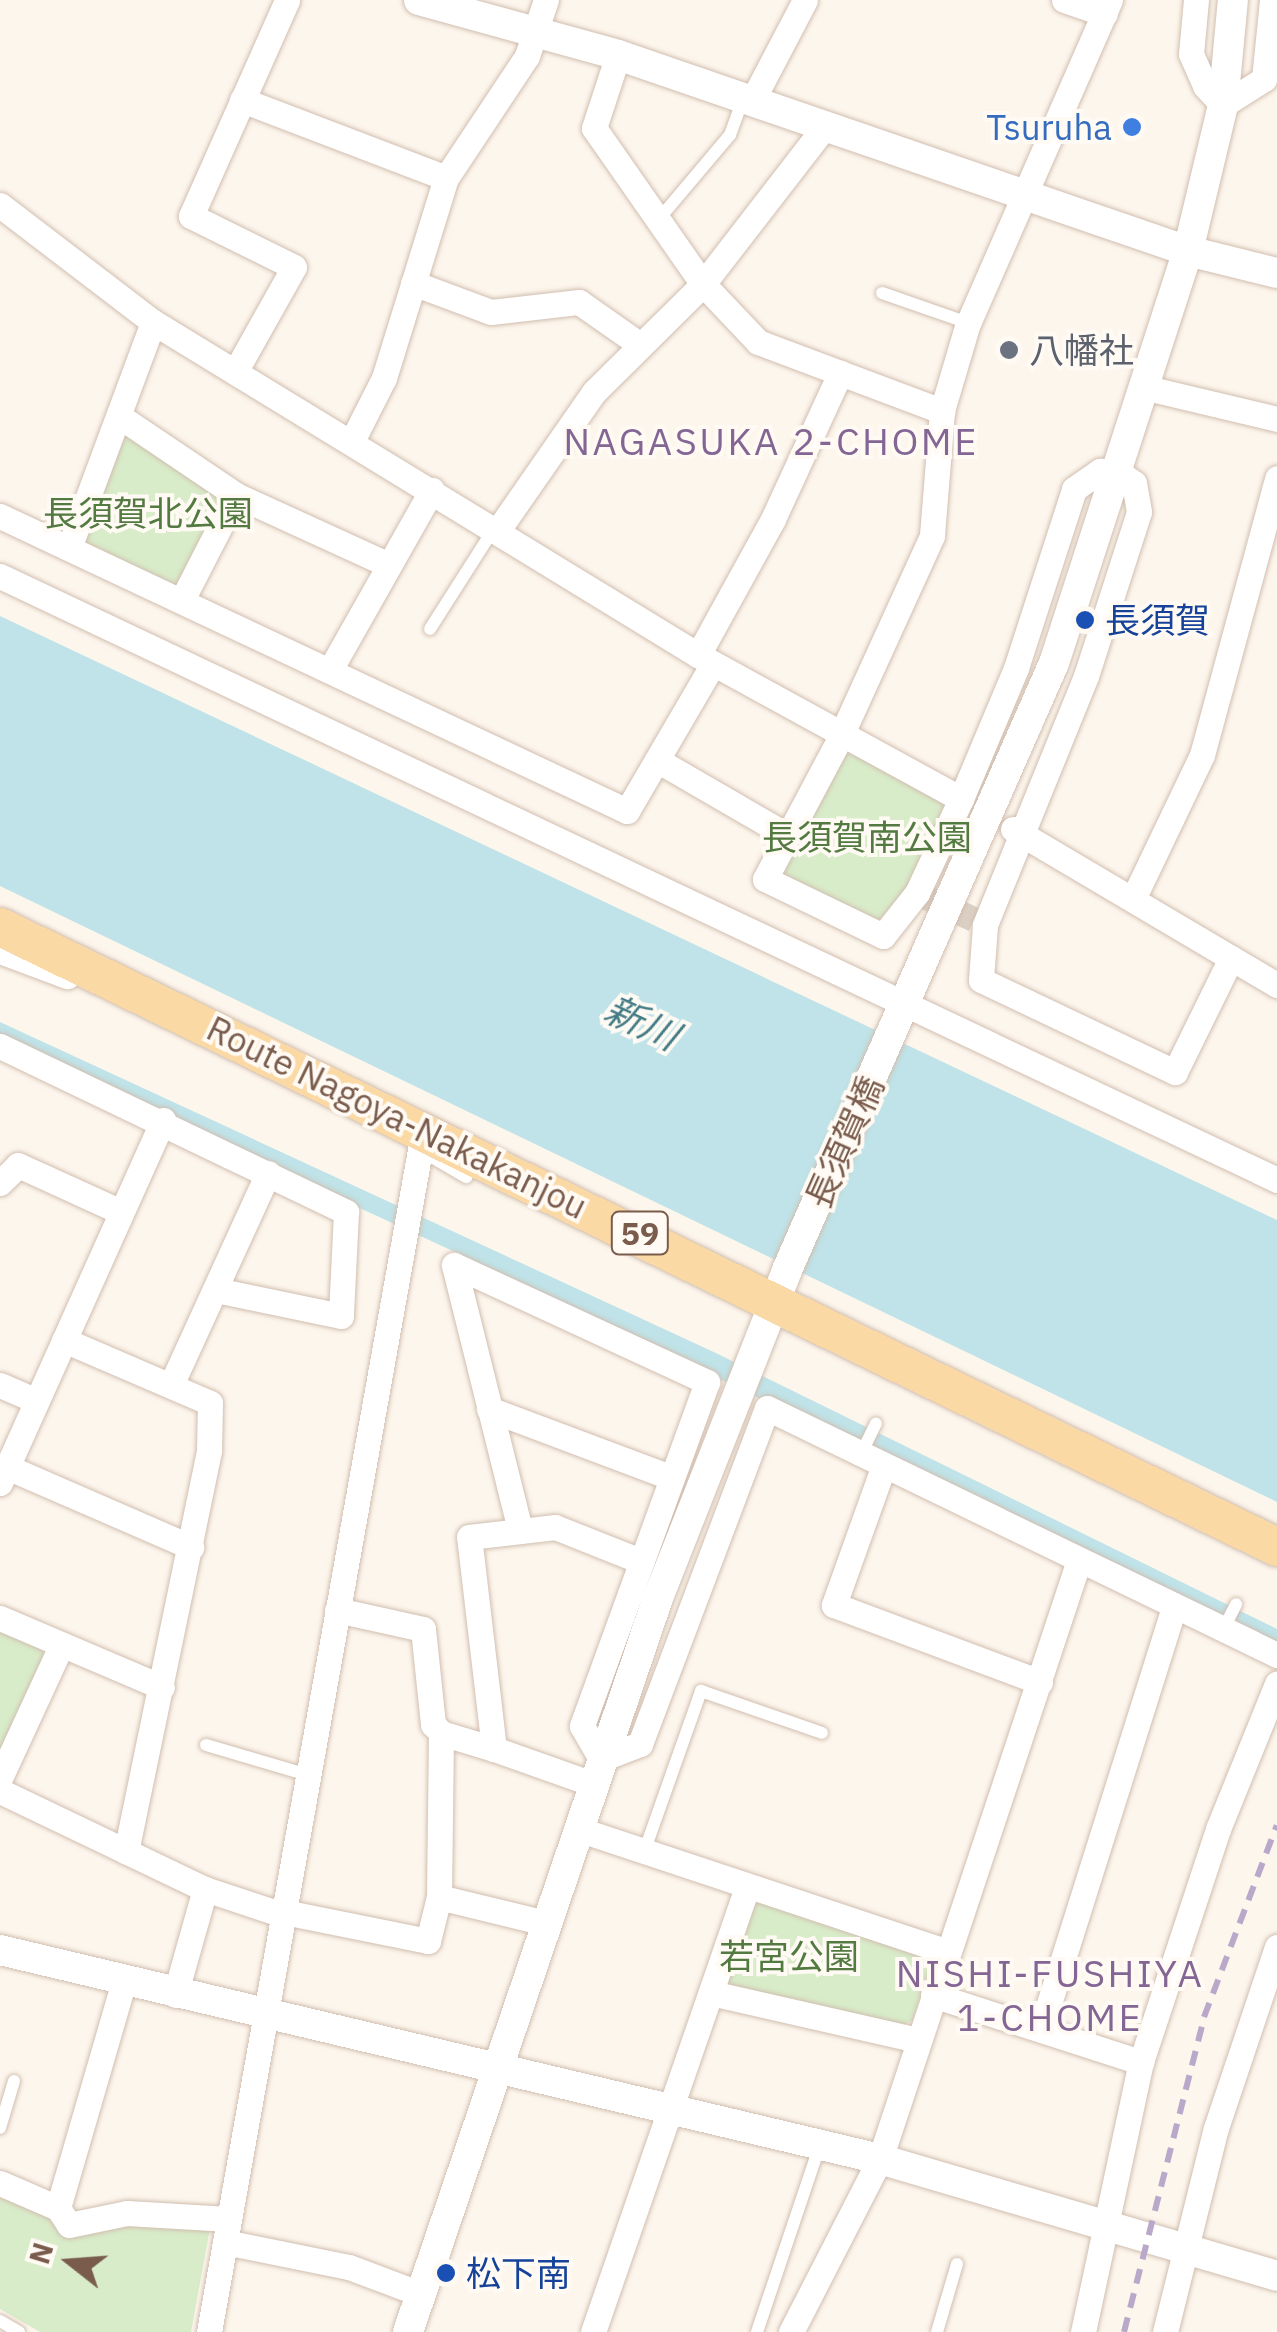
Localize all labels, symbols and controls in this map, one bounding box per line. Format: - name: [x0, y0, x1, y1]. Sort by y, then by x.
- place label: Tsuruha: [986, 106, 1112, 148]
- marker: Tsuruha: [1121, 116, 1143, 138]
- place label: 八幡社: [1029, 329, 1134, 371]
- marker: 八幡社: [998, 339, 1020, 361]
- district label: NAGASUKA 2-CHOME: [563, 418, 979, 464]
- park label: 長須賀北公園: [43, 492, 253, 534]
- place label: 長須賀: [1105, 599, 1210, 641]
- marker: 長須賀: [1074, 609, 1096, 631]
- park label: 長須賀南公園: [762, 816, 972, 858]
- water label: 新川: [598, 985, 686, 1059]
- street label: Route Nagoya-Nakakanjou: [200, 1007, 594, 1227]
- street label: 長須賀橋: [796, 1070, 892, 1214]
- road number: 59: [610, 1206, 670, 1260]
- park label: 若宮公園: [719, 1935, 859, 1977]
- district label: NISHI-FUSHIYA 1-CHOME: [896, 1950, 1204, 2040]
- north arrow: [20, 2212, 120, 2312]
- text: N: [20, 2238, 61, 2268]
- place label: 松下南: [466, 2252, 571, 2294]
- marker: 松下南: [435, 2262, 457, 2284]

